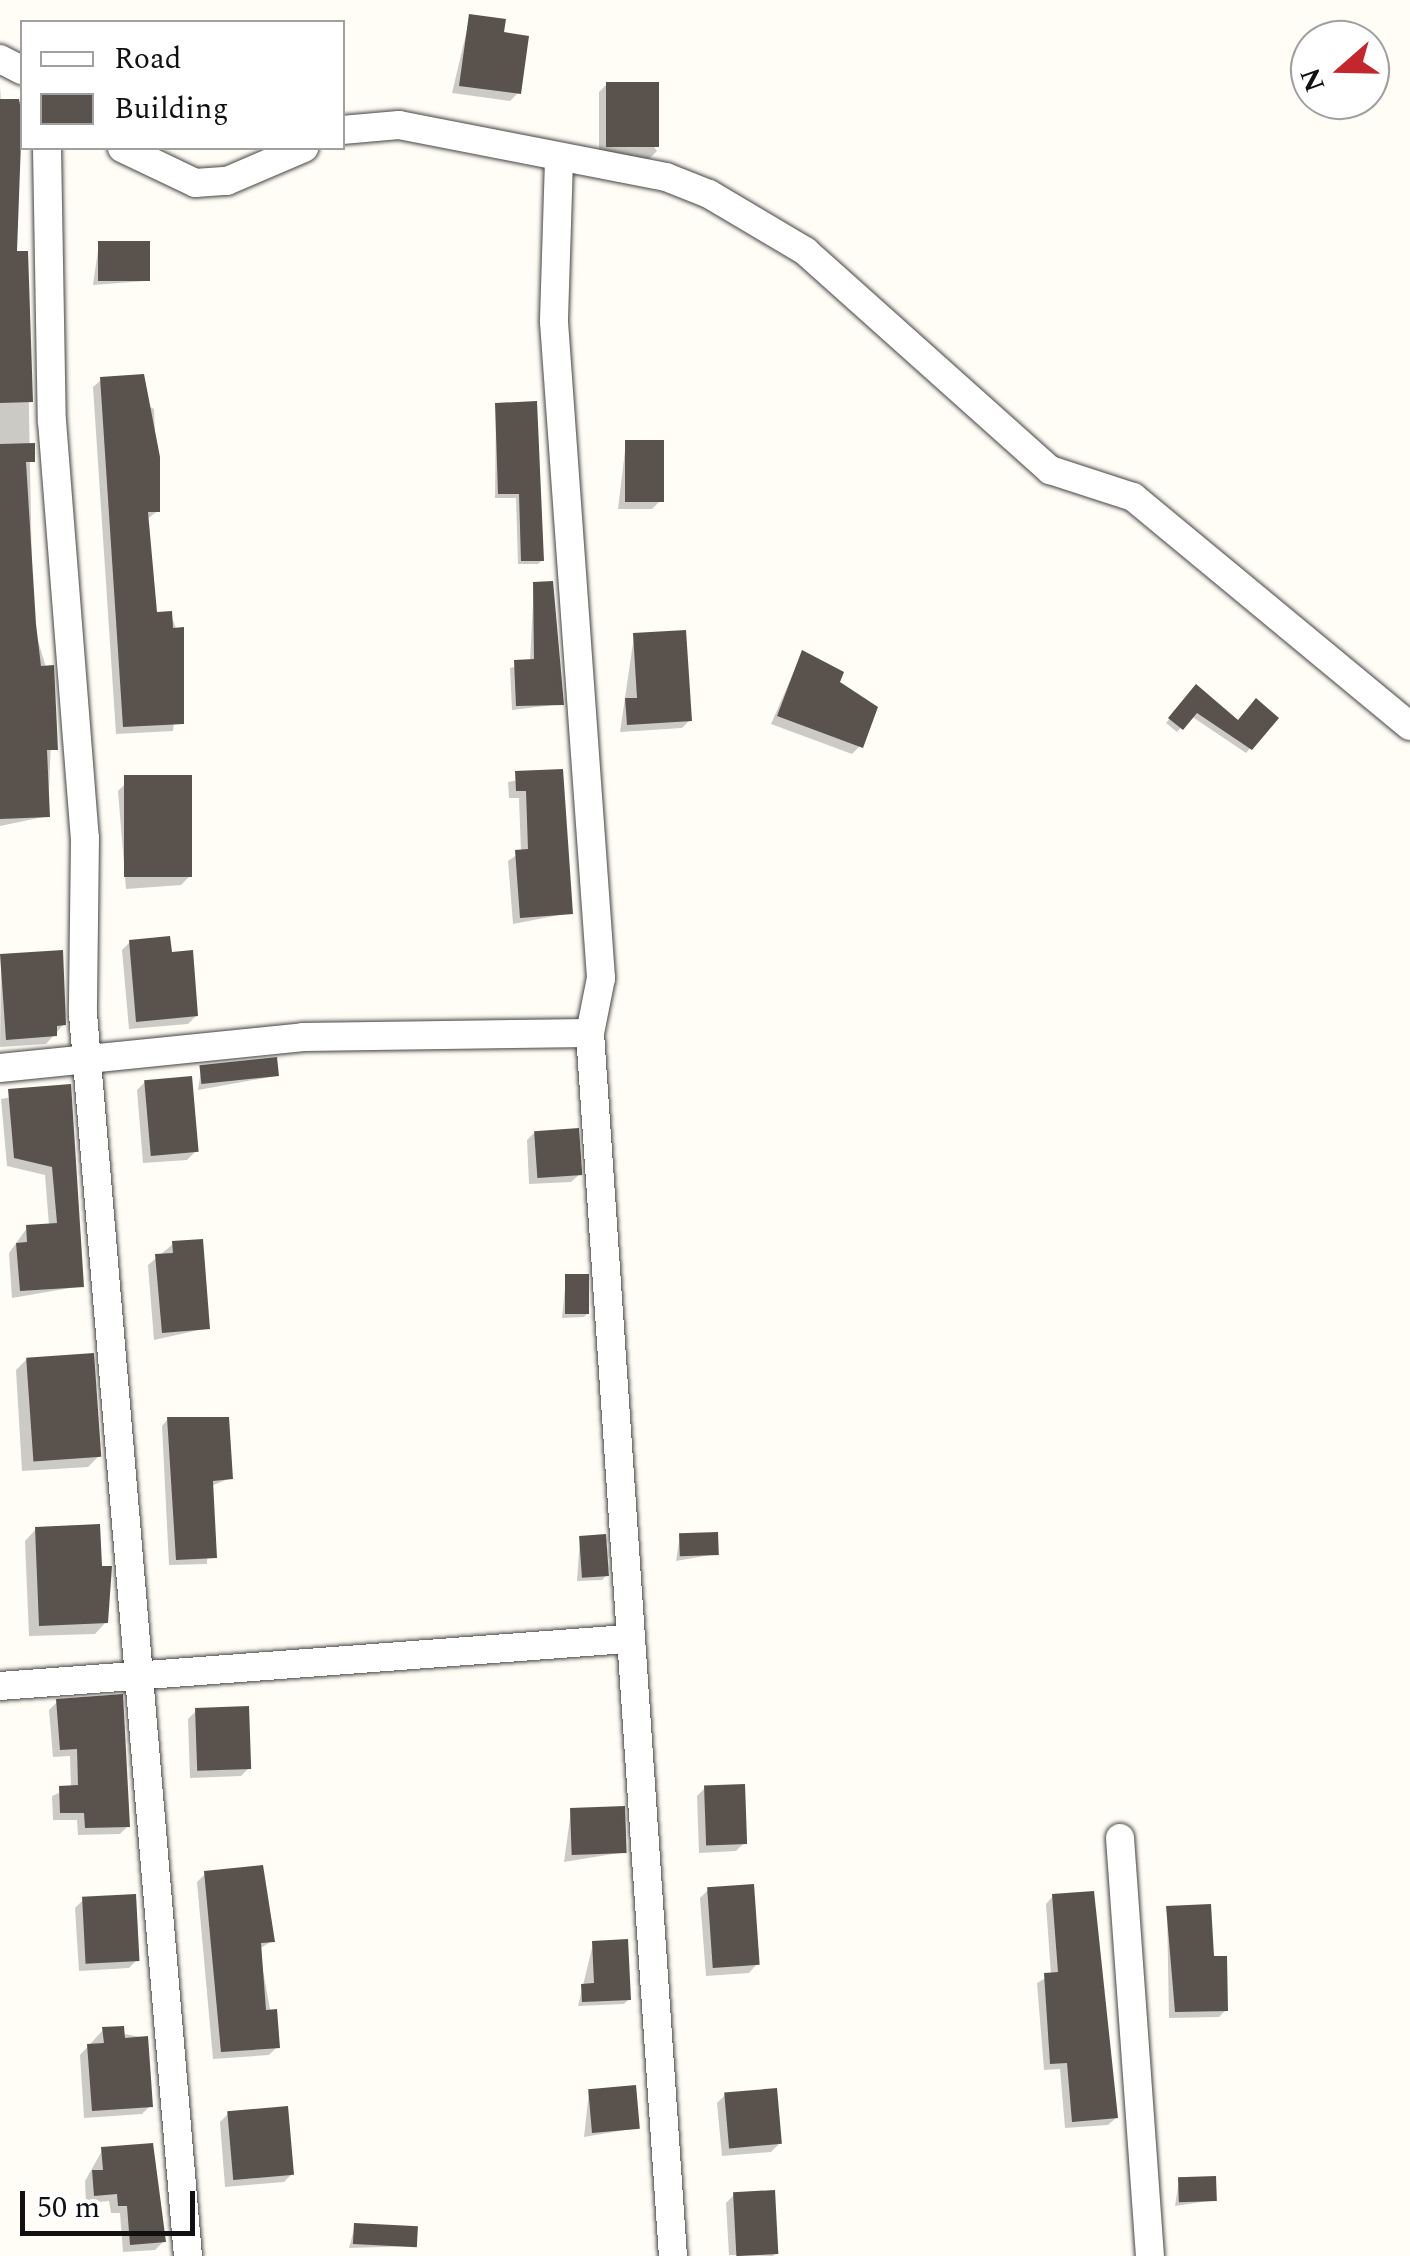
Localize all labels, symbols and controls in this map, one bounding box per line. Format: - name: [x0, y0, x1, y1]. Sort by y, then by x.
- legend: [20, 20, 345, 150]
- north arrow: [1290, 20, 1390, 120]
- text: Road: [114, 36, 182, 82]
- text: N: [1289, 62, 1337, 98]
- text: Building: [114, 86, 229, 132]
- scale bar: [25, 2171, 200, 2233]
- text: 50 m: [37, 2185, 100, 2231]

